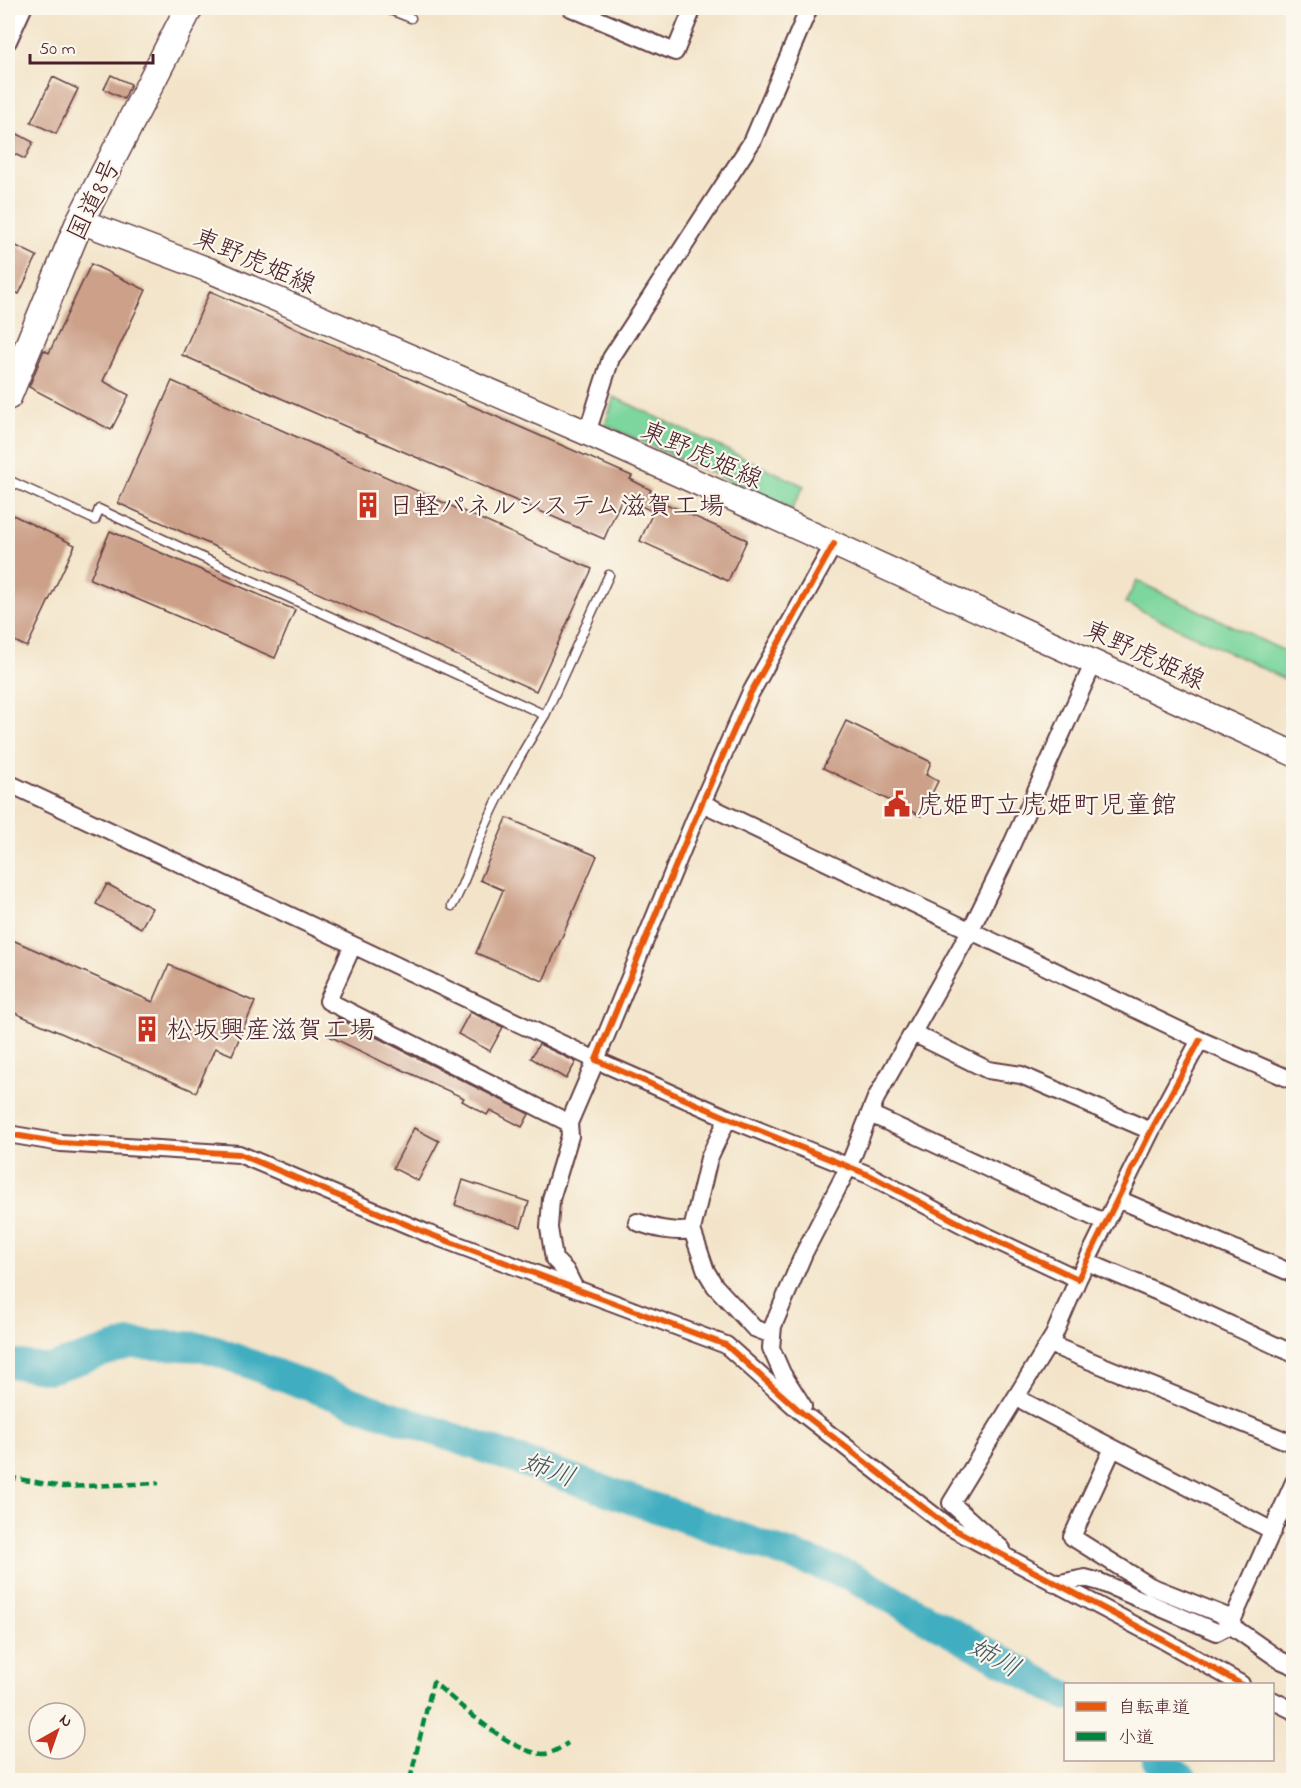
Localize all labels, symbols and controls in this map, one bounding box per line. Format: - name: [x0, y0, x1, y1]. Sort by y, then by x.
- scale bar: [30, 27, 153, 65]
- text: 50 m: [39, 37, 76, 63]
- street label: 国道8号: [59, 153, 132, 248]
- street label: 東野虎姫線: [187, 220, 321, 306]
- street label: 東野虎姫線: [634, 413, 768, 501]
- place label: 日軽パネルシステム滋賀工場: [388, 489, 724, 527]
- building icon: 日軽パネルシステム滋賀工場: [353, 490, 383, 520]
- street label: 東野虎姫線: [1077, 612, 1211, 701]
- place label: 虎姫町立虎姫町児童館: [917, 788, 1177, 826]
- public building icon: 虎姫町立虎姫町児童館: [882, 789, 912, 819]
- place label: 松坂興産滋賀工場: [167, 1013, 375, 1051]
- building icon: 松坂興産滋賀工場: [132, 1014, 162, 1044]
- water label: 姉川: [516, 1444, 580, 1499]
- water label: 姉川: [961, 1629, 1027, 1689]
- legend: [1064, 1683, 1274, 1761]
- text: 自転車道: [1118, 1696, 1190, 1722]
- north arrow: [27, 1701, 87, 1761]
- text: N: [54, 1708, 77, 1734]
- text: 小道: [1118, 1726, 1154, 1752]

